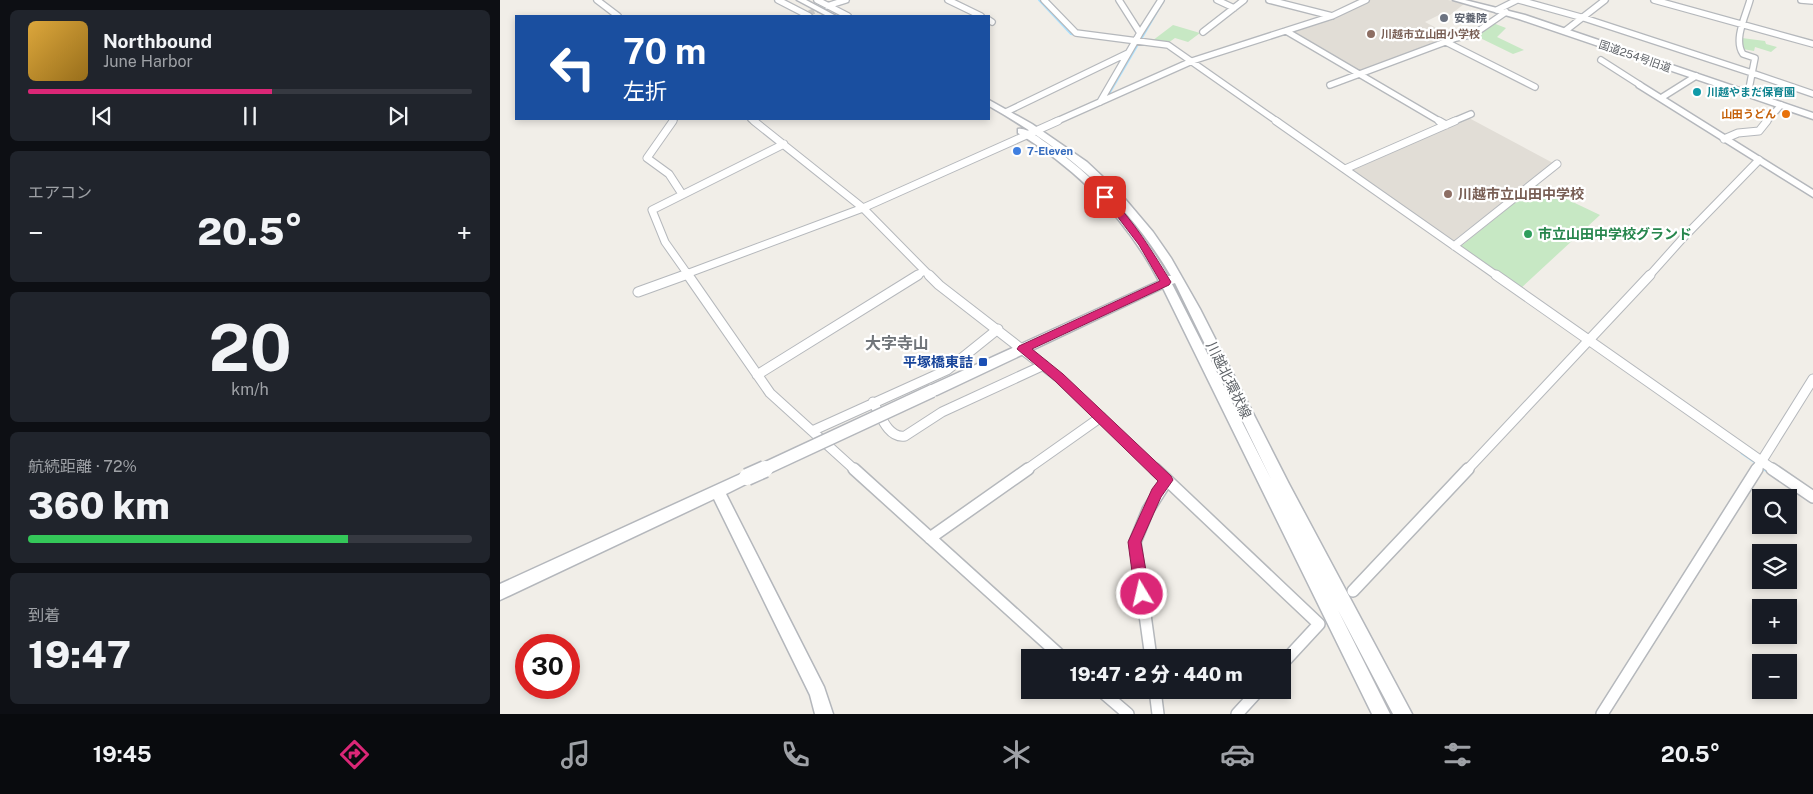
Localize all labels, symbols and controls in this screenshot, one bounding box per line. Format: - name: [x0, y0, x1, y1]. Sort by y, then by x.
- marker: 安養院: [1438, 12, 1450, 24]
- place label: 安養院: [1454, 12, 1487, 24]
- marker: 川越市立山田小学校: [1365, 28, 1377, 40]
- place label: 川越市立山田小学校: [1381, 28, 1480, 40]
- text: Northbound: [103, 30, 212, 52]
- text: 70 m: [623, 31, 706, 72]
- icon: left: [540, 35, 605, 100]
- street label: 国道254号旧道: [1597, 38, 1673, 74]
- text: June Harbor: [103, 52, 193, 71]
- text: 左折: [623, 78, 667, 104]
- marker: 川越やまだ保育園: [1691, 86, 1703, 98]
- place label: 川越やまだ保育園: [1707, 86, 1795, 98]
- icon: previous: [88, 102, 116, 130]
- icon: pause: [236, 102, 264, 130]
- icon: next: [384, 102, 412, 130]
- place label: 山田うどん: [1721, 108, 1776, 120]
- marker: 山田うどん: [1780, 108, 1792, 120]
- marker: 7-Eleven: [1011, 145, 1023, 157]
- place label: 7-Eleven: [1027, 145, 1073, 157]
- pin: [1084, 176, 1126, 218]
- text: エアコン: [28, 183, 92, 202]
- icon: arrive: [1091, 183, 1119, 211]
- place label: 川越市立山田中学校: [1458, 186, 1584, 202]
- marker: 川越市立山田中学校: [1442, 188, 1454, 200]
- text: 20.5°: [197, 209, 303, 254]
- text: −: [28, 216, 44, 249]
- text: +: [456, 216, 472, 249]
- place label: 市立山田中学校グランド: [1538, 226, 1692, 242]
- marker: 市立山田中学校グランド: [1522, 228, 1534, 240]
- text: 20: [208, 309, 292, 386]
- district label: 大字寺山: [865, 334, 929, 353]
- street label: 川越北環状線: [1203, 339, 1255, 421]
- place label: 平塚橋東詰: [903, 354, 973, 370]
- marker: 平塚橋東詰: [977, 356, 989, 368]
- text: km/h: [231, 380, 269, 399]
- text: 航続距離 · 72%: [28, 457, 137, 476]
- text: 360 km: [28, 483, 170, 528]
- map controls: [1752, 489, 1797, 699]
- button: search: [1752, 489, 1797, 534]
- button: layers: [1752, 544, 1797, 589]
- position arrow: [1115, 567, 1167, 619]
- button: +: [1752, 599, 1797, 644]
- text: 到着: [28, 606, 60, 625]
- text: 19:47: [28, 632, 131, 677]
- speed limit sign: 30: [515, 634, 580, 699]
- button: −: [1752, 654, 1797, 699]
- text: 19:47 · 2 分 · 440 m: [1069, 663, 1243, 685]
- icon: directions: [337, 737, 372, 772]
- icon: music: [558, 737, 593, 772]
- icon: phone: [778, 737, 813, 772]
- icon: climate: [999, 737, 1034, 772]
- icon: car: [1220, 737, 1255, 772]
- icon: filters: [1440, 737, 1475, 772]
- text: 19:45: [93, 741, 152, 767]
- text: 20.5°: [1661, 741, 1720, 767]

